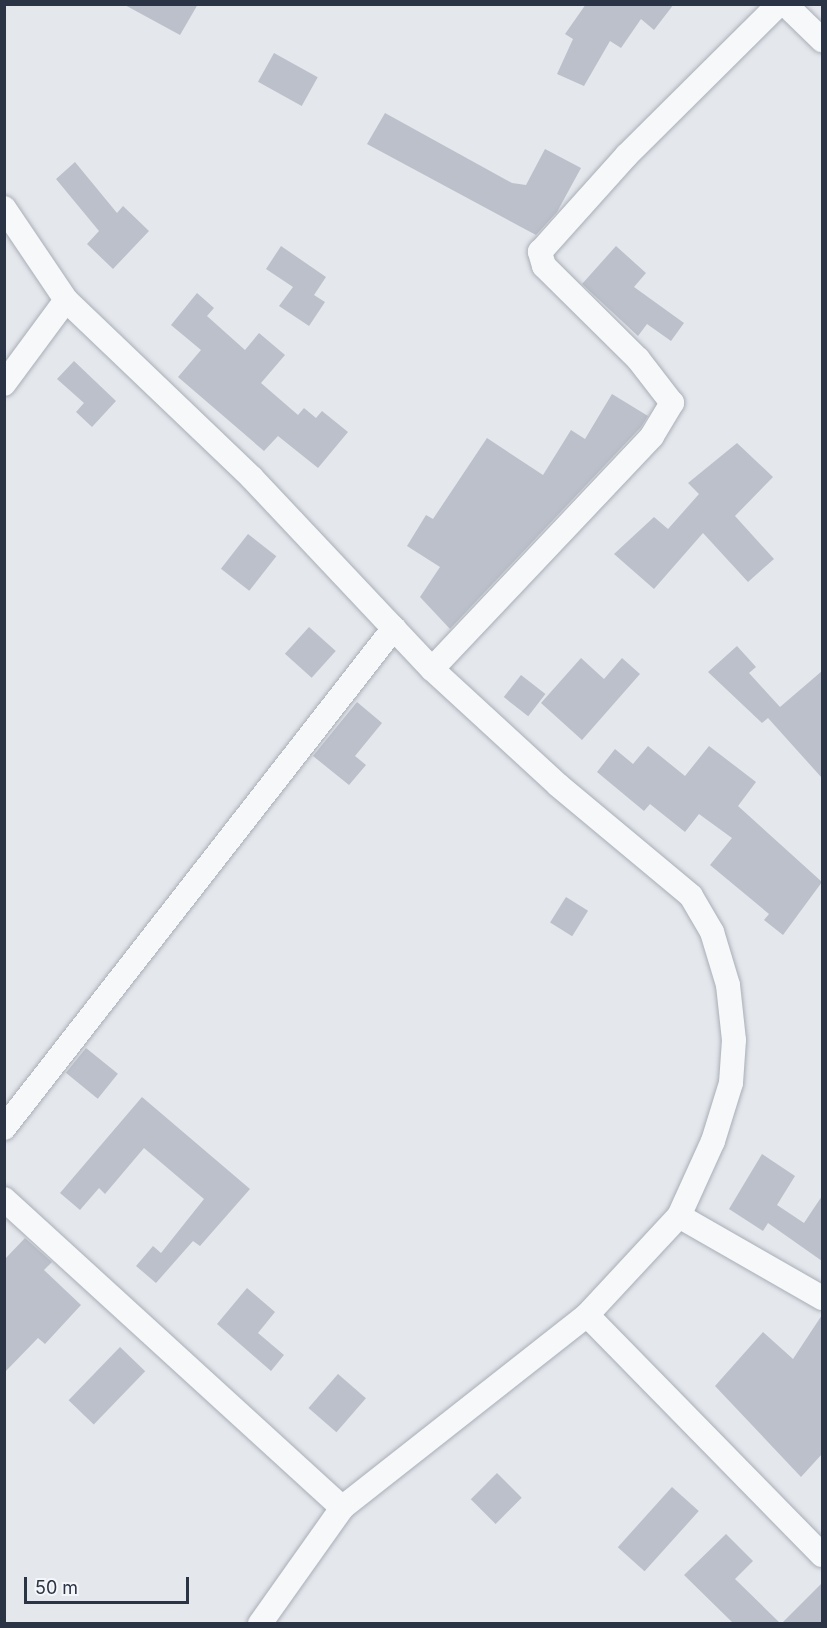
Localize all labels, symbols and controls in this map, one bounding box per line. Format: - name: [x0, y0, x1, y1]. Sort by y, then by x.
- scale bar: [27, 1565, 192, 1603]
- text: 50 m: [35, 1577, 78, 1598]

